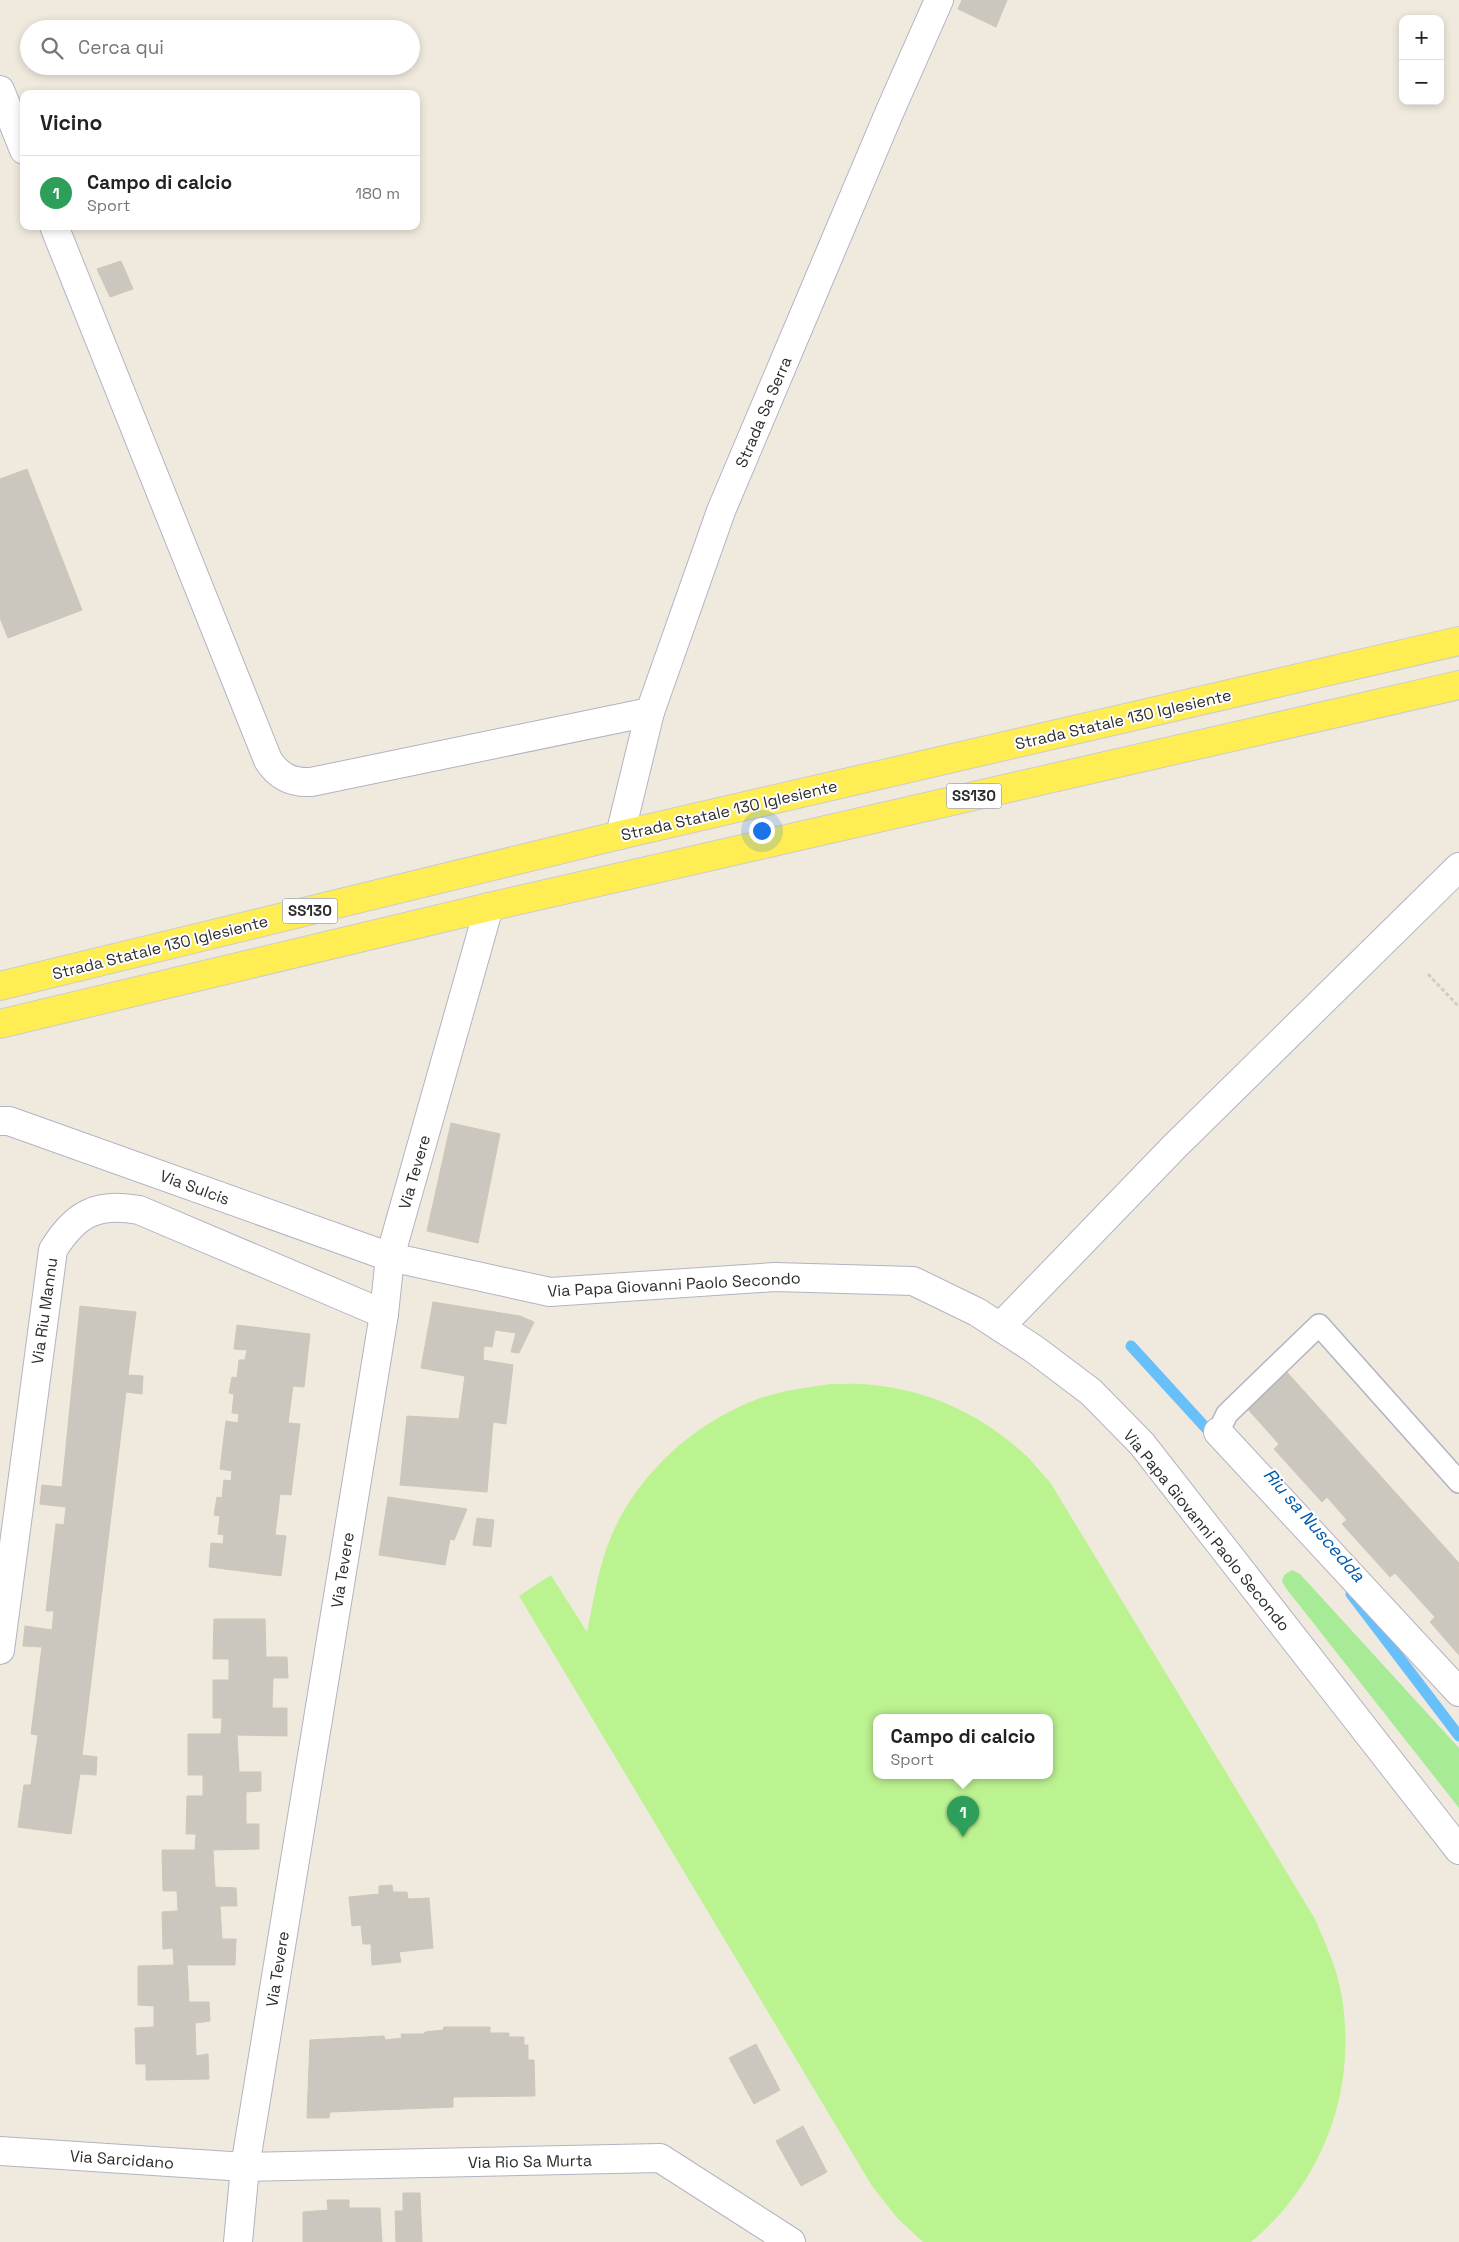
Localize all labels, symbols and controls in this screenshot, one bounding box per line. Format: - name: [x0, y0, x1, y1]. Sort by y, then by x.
- map controls: [1399, 15, 1444, 105]
- button: +: [1399, 15, 1444, 60]
- search box: [20, 20, 420, 75]
- icon: search: [38, 34, 66, 62]
- text: Cerca qui: [78, 35, 164, 60]
- button: −: [1399, 60, 1444, 105]
- text: Vicino: [40, 109, 102, 136]
- text: Campo di calcio: [87, 170, 232, 195]
- text: 1: [52, 183, 60, 204]
- text: 180 m: [355, 183, 400, 204]
- text: Sport: [87, 195, 130, 216]
- street label: Strada Sa Serra: [731, 353, 796, 471]
- street label: Strada Statale 130 Iglesiente: [1013, 684, 1233, 755]
- street label: Strada Statale 130 Iglesiente: [619, 775, 839, 846]
- road number: SS130: [946, 784, 1002, 808]
- your location: [749, 818, 775, 844]
- road number: SS130: [282, 898, 338, 924]
- street label: Strada Statale 130 Iglesiente: [50, 910, 270, 984]
- street label: Via Tevere: [394, 1132, 435, 1212]
- street label: Via Sulcis: [157, 1165, 233, 1210]
- street label: Via Riu Mannu: [27, 1256, 62, 1366]
- street label: Via Papa Giovanni Paolo Secondo: [547, 1267, 801, 1302]
- street label: Via Papa Giovanni Paolo Secondo: [1119, 1425, 1295, 1635]
- water label: Riu sa Nuscedda: [1259, 1463, 1370, 1587]
- street label: Via Tevere: [326, 1531, 359, 1610]
- popup: [873, 1714, 1053, 1779]
- text: Campo di calcio: [890, 1724, 1036, 1749]
- text: Sport: [890, 1749, 934, 1770]
- pin: 1: [947, 1796, 979, 1837]
- street label: Via Tevere: [261, 1930, 294, 2009]
- street label: Via Sarcidano: [69, 2145, 175, 2174]
- street label: Via Rio Sa Murta: [468, 2150, 592, 2173]

